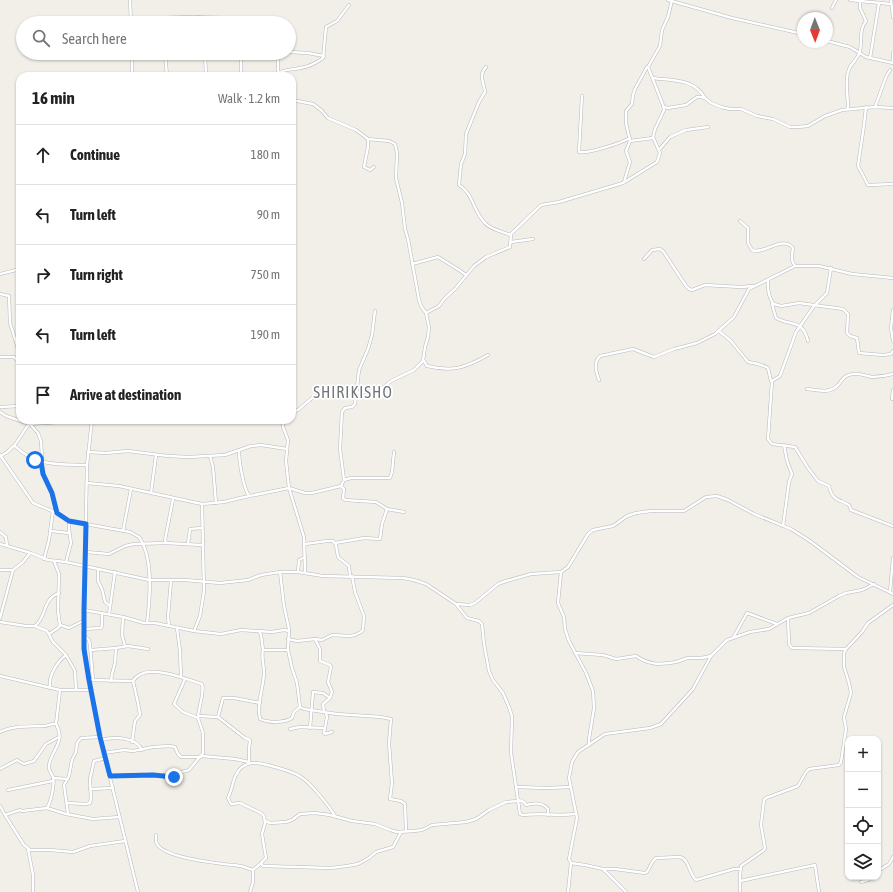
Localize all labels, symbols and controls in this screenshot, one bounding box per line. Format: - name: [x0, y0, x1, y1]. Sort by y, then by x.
- north arrow: [797, 12, 833, 48]
- search box: [16, 16, 296, 60]
- icon: search: [30, 27, 52, 49]
- text: Search here: [62, 30, 127, 47]
- text: 16 min: [32, 88, 75, 108]
- text: Walk · 1.2 km: [218, 91, 280, 106]
- icon: ahead: [32, 144, 54, 166]
- text: Continue: [70, 146, 120, 163]
- text: 180 m: [251, 147, 280, 162]
- icon: left: [32, 204, 54, 226]
- text: Turn left: [70, 206, 116, 223]
- text: 90 m: [257, 207, 280, 222]
- icon: right: [32, 264, 54, 286]
- text: Turn right: [70, 266, 123, 283]
- text: 750 m: [251, 267, 280, 282]
- icon: left: [32, 324, 54, 346]
- text: Turn left: [70, 326, 116, 343]
- text: 190 m: [251, 327, 280, 342]
- district label: SHIRIKISHO: [313, 383, 393, 401]
- icon: arrive: [32, 384, 54, 406]
- text: Arrive at destination: [70, 386, 181, 403]
- route start: [26, 451, 44, 469]
- map controls: [845, 736, 881, 880]
- button: +: [845, 736, 881, 772]
- route end: [165, 768, 183, 786]
- button: −: [845, 772, 881, 808]
- button: locate: [845, 808, 881, 844]
- button: layers: [845, 844, 881, 880]

